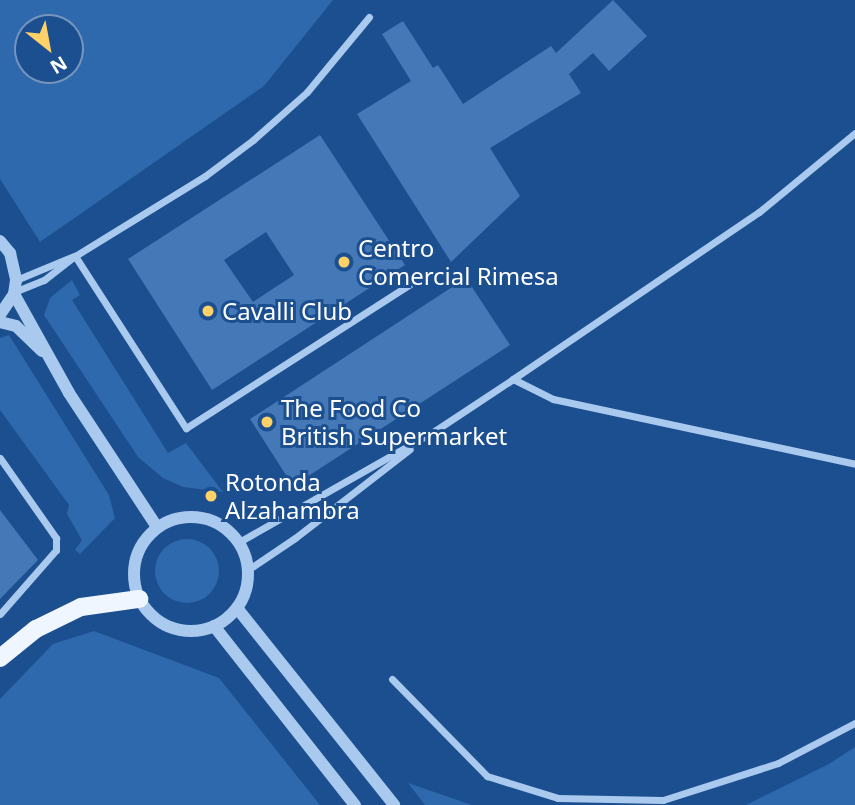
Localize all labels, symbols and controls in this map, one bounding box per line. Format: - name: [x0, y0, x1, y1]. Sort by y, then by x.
- north arrow: [14, 14, 84, 84]
- text: N: [45, 50, 72, 80]
- place label: Centro Comercial Rimesa: [358, 234, 559, 290]
- marker: Centro Comercial Rimesa: [336, 254, 352, 270]
- place label: Cavalli Club: [222, 297, 352, 325]
- marker: Cavalli Club: [200, 303, 216, 319]
- place label: The Food Co British Supermarket: [281, 394, 507, 450]
- marker: The Food Co British Supermarket: [259, 414, 275, 430]
- place label: Rotonda Alzahambra: [225, 468, 360, 524]
- marker: Rotonda Alzahambra: [203, 488, 219, 504]

